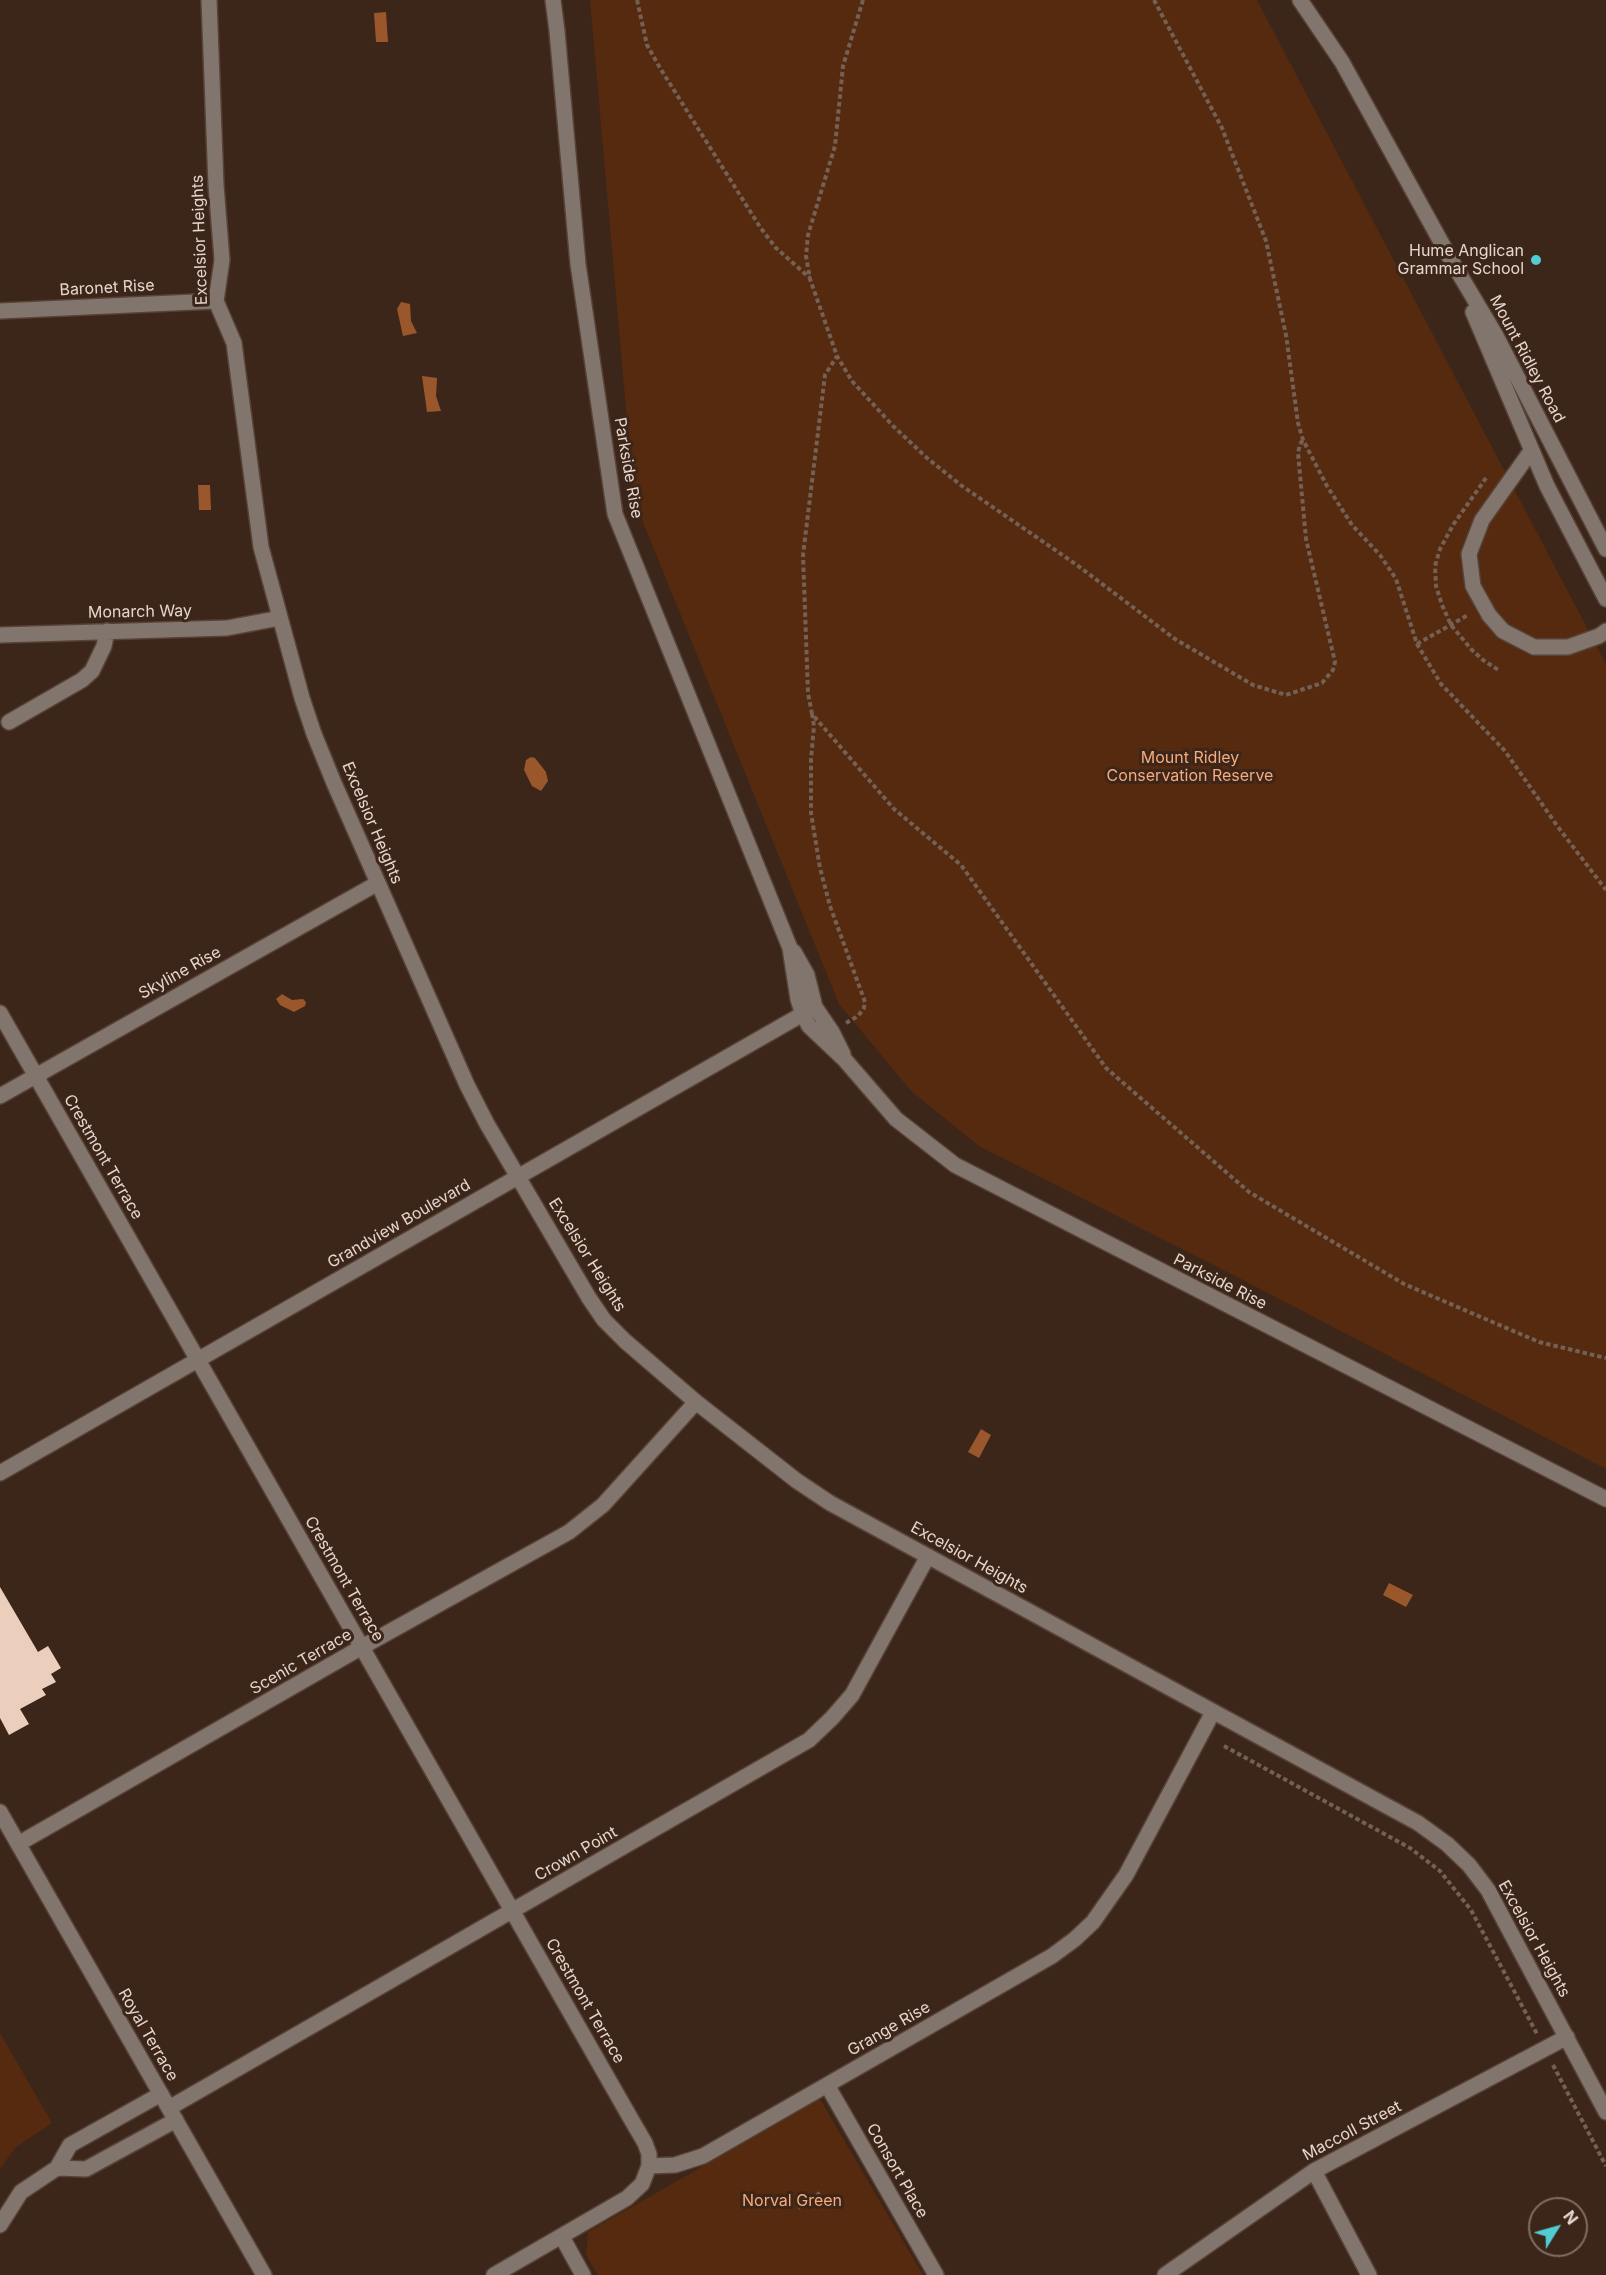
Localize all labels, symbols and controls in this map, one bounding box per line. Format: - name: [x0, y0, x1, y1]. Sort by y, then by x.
- street label: Excelsior Heights: [188, 174, 212, 306]
- place label: Hume Anglican Grammar School: [1398, 241, 1524, 279]
- marker: Hume Anglican Grammar School: [1529, 253, 1543, 267]
- street label: Baronet Rise: [59, 276, 155, 300]
- street label: Mount Ridley Road: [1485, 292, 1569, 426]
- street label: Parkside Rise: [610, 416, 646, 520]
- street label: Monarch Way: [88, 601, 192, 623]
- park label: Mount Ridley Conservation Reserve: [1107, 748, 1273, 786]
- street label: Excelsior Heights: [338, 759, 406, 887]
- street label: Skyline Rise: [136, 943, 224, 1003]
- street label: Crestmont Terrace: [59, 1091, 147, 1223]
- street label: Grandview Boulevard: [324, 1175, 474, 1273]
- street label: Excelsior Heights: [544, 1195, 630, 1315]
- street label: Parkside Rise: [1170, 1250, 1270, 1314]
- street label: Crestmont Terrace: [300, 1513, 388, 1645]
- street label: Excelsior Heights: [907, 1518, 1031, 1598]
- street label: Scenic Terrace: [247, 1625, 355, 1699]
- street label: Crown Point: [531, 1823, 621, 1885]
- street label: Excelsior Heights: [1494, 1877, 1574, 2001]
- street label: Crestmont Terrace: [541, 1935, 629, 2067]
- street label: Royal Terrace: [114, 1985, 182, 2085]
- street label: Grange Rise: [844, 1998, 934, 2060]
- street label: Maccoll Street: [1300, 2097, 1404, 2165]
- street label: Consort Place: [862, 2120, 932, 2222]
- park label: Norval Green: [742, 2191, 842, 2211]
- north arrow: [1528, 2197, 1588, 2257]
- text: N: [1559, 2206, 1582, 2228]

